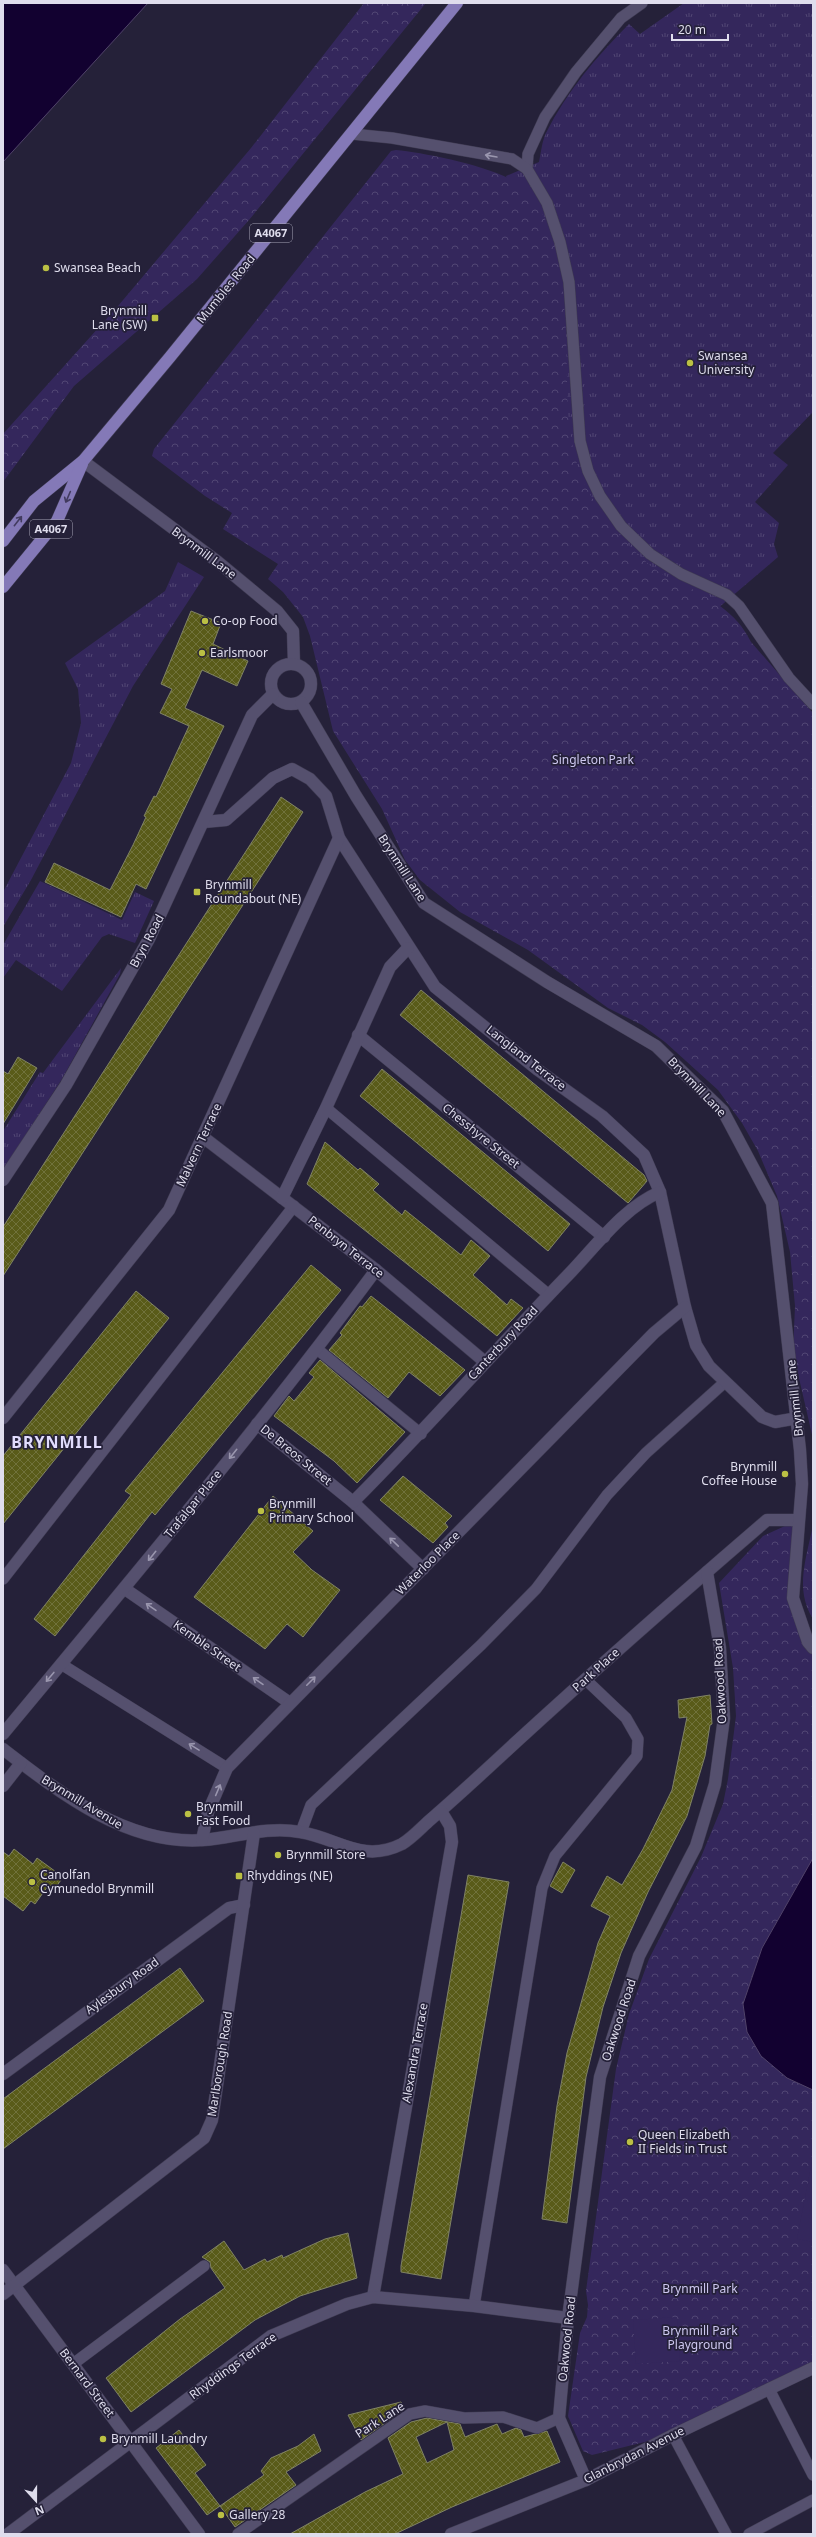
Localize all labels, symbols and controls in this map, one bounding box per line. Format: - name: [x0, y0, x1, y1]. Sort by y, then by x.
- scale bar: [672, 16, 728, 42]
- text: 20 m: [678, 21, 706, 38]
- one-way arrow: [485, 151, 498, 159]
- road number: A4067: [250, 224, 292, 242]
- street label: Mumbles Road: [192, 251, 259, 327]
- place label: Swansea Beach: [54, 259, 141, 276]
- marker: Swansea Beach: [41, 263, 51, 273]
- place label: Brynmill Lane (SW): [92, 302, 147, 333]
- marker: Brynmill Lane (SW): [150, 313, 160, 323]
- place label: Swansea University: [698, 347, 755, 378]
- marker: Swansea University: [685, 358, 695, 368]
- one-way arrow: [64, 490, 71, 502]
- one-way arrow: [14, 516, 23, 527]
- road number: A4067: [30, 520, 72, 538]
- street label: Brynmill Lane: [168, 523, 240, 583]
- place label: Co-op Food: [213, 612, 278, 629]
- marker: Co-op Food: [200, 616, 210, 626]
- place label: Earlsmoor: [210, 644, 268, 661]
- marker: Earlsmoor: [197, 648, 207, 658]
- park label: Singleton Park: [552, 751, 634, 768]
- street label: Brynmill Lane: [374, 831, 431, 905]
- place label: Brynmill Roundabout (NE): [205, 876, 302, 907]
- marker: Brynmill Roundabout (NE): [192, 887, 202, 897]
- street label: Bryn Road: [125, 911, 168, 970]
- street label: Langland Terrace: [483, 1021, 570, 1094]
- street label: Brynmill Lane: [664, 1053, 730, 1120]
- street label: Chesshyre Street: [439, 1099, 524, 1172]
- street label: Malvern Terrace: [172, 1100, 225, 1189]
- street label: Penbryn Terrace: [305, 1212, 388, 1282]
- street label: Canterbury Road: [464, 1302, 541, 1383]
- street label: Brynmill Lane: [782, 1359, 807, 1437]
- street label: De Breos Street: [257, 1420, 336, 1489]
- district label: BRYNMILL: [11, 1431, 103, 1453]
- one-way arrow: [228, 1449, 237, 1460]
- place label: Brynmill Coffee House: [701, 1458, 777, 1489]
- street label: Trafalgar Place: [160, 1466, 226, 1541]
- marker: Brynmill Coffee House: [780, 1469, 790, 1479]
- place label: Brynmill Primary School: [269, 1495, 354, 1526]
- marker: Brynmill Primary School: [256, 1506, 266, 1516]
- street label: Waterloo Place: [392, 1527, 464, 1598]
- one-way arrow: [390, 1538, 400, 1547]
- one-way arrow: [147, 1550, 156, 1561]
- one-way arrow: [145, 1603, 156, 1611]
- street label: Kemble Street: [170, 1616, 245, 1676]
- street label: Oakwood Road: [709, 1638, 730, 1724]
- street label: Park Place: [568, 1644, 623, 1695]
- one-way arrow: [46, 1672, 55, 1682]
- one-way arrow: [306, 1676, 316, 1686]
- one-way arrow: [252, 1677, 263, 1685]
- one-way arrow: [188, 1743, 200, 1751]
- street label: Brynmill Avenue: [38, 1771, 126, 1833]
- one-way arrow: [215, 1784, 222, 1796]
- place label: Brynmill Fast Food: [196, 1798, 250, 1829]
- marker: Brynmill Fast Food: [183, 1809, 193, 1819]
- place label: Brynmill Store: [286, 1846, 366, 1863]
- marker: Brynmill Store: [273, 1850, 283, 1860]
- place label: Canolfan Cymunedol Brynmill: [40, 1866, 154, 1897]
- place label: Rhyddings (NE): [247, 1867, 333, 1884]
- marker: Rhyddings (NE): [234, 1871, 244, 1881]
- marker: Canolfan Cymunedol Brynmill: [27, 1877, 37, 1887]
- street label: Aylesbury Road: [81, 1953, 162, 2018]
- street label: Oakwood Road: [597, 1976, 640, 2063]
- street label: Alexandra Terrace: [397, 2001, 432, 2104]
- street label: Marlborough Road: [203, 2010, 236, 2118]
- place label: Queen Elizabeth II Fields in Trust: [638, 2126, 730, 2157]
- marker: Queen Elizabeth II Fields in Trust: [625, 2137, 635, 2147]
- park label: Brynmill Park: [662, 2280, 738, 2297]
- street label: Oakwood Road: [554, 2295, 579, 2383]
- park label: Brynmill Park Playground: [662, 2322, 738, 2353]
- street label: Rhyddings Terrace: [186, 2328, 280, 2403]
- street label: Bernard Street: [56, 2345, 119, 2421]
- street label: Park Lane: [352, 2397, 408, 2442]
- street label: Glanbrydan Avenue: [580, 2422, 687, 2487]
- place label: Brynmill Laundry: [111, 2430, 208, 2447]
- marker: Brynmill Laundry: [98, 2434, 108, 2444]
- north arrow: [16, 2481, 56, 2521]
- text: N: [33, 2502, 47, 2519]
- place label: Gallery 28: [229, 2506, 285, 2523]
- marker: Gallery 28: [216, 2510, 226, 2520]

